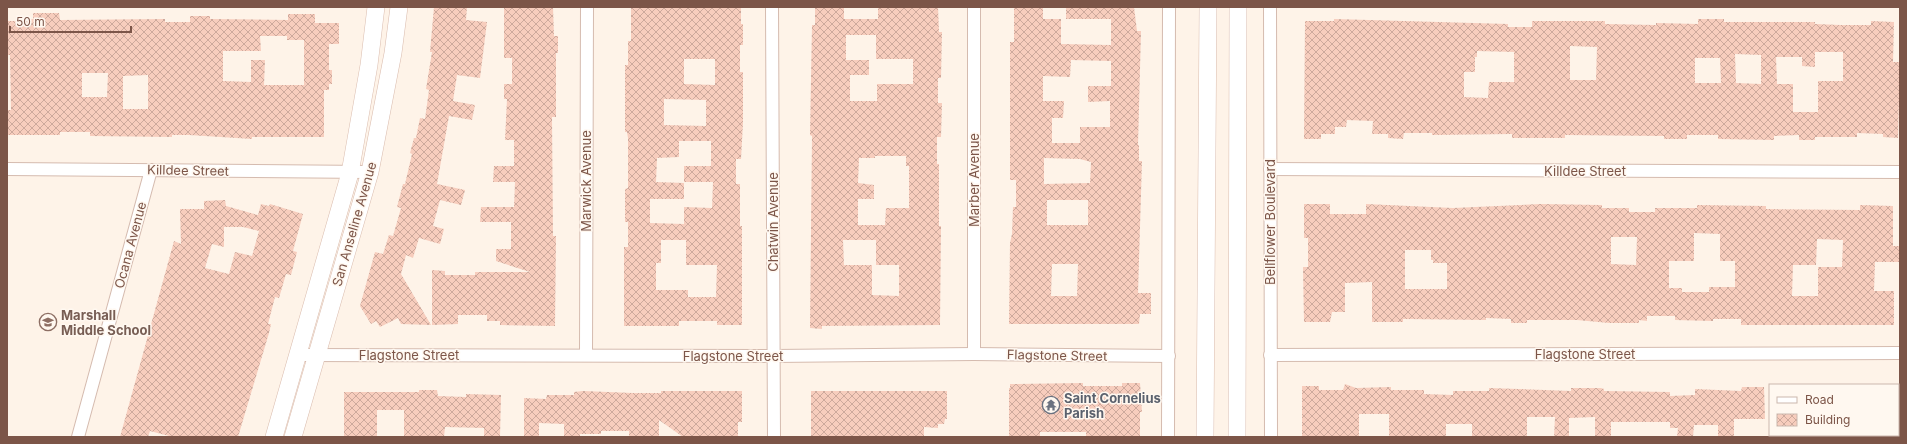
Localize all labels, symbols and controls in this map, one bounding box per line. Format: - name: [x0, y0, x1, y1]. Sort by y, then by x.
- scale bar: [10, 8, 131, 34]
- text: 50 m: [16, 14, 45, 29]
- street label: Marwick Avenue: [578, 130, 594, 232]
- street label: Marber Avenue: [966, 133, 982, 227]
- street label: Bellflower Boulevard: [1262, 159, 1278, 285]
- street label: San Anseline Avenue: [329, 160, 379, 288]
- street label: Killdee Street: [147, 161, 229, 179]
- street label: Killdee Street: [1544, 163, 1626, 179]
- street label: Chatwin Avenue: [765, 172, 781, 272]
- street label: Ocana Avenue: [111, 200, 149, 290]
- place label: Marshall Middle School: [61, 307, 151, 338]
- school or university icon: Marshall Middle School: [38, 312, 58, 332]
- street label: Flagstone Street: [1007, 346, 1107, 364]
- street label: Flagstone Street: [1535, 346, 1635, 362]
- street label: Flagstone Street: [359, 347, 459, 363]
- street label: Flagstone Street: [683, 348, 783, 364]
- legend: [1769, 384, 1899, 436]
- place label: Saint Cornelius Parish: [1064, 390, 1161, 421]
- text: Road: [1805, 392, 1834, 407]
- temple icon: Saint Cornelius Parish: [1041, 395, 1061, 415]
- text: Building: [1805, 412, 1850, 427]

